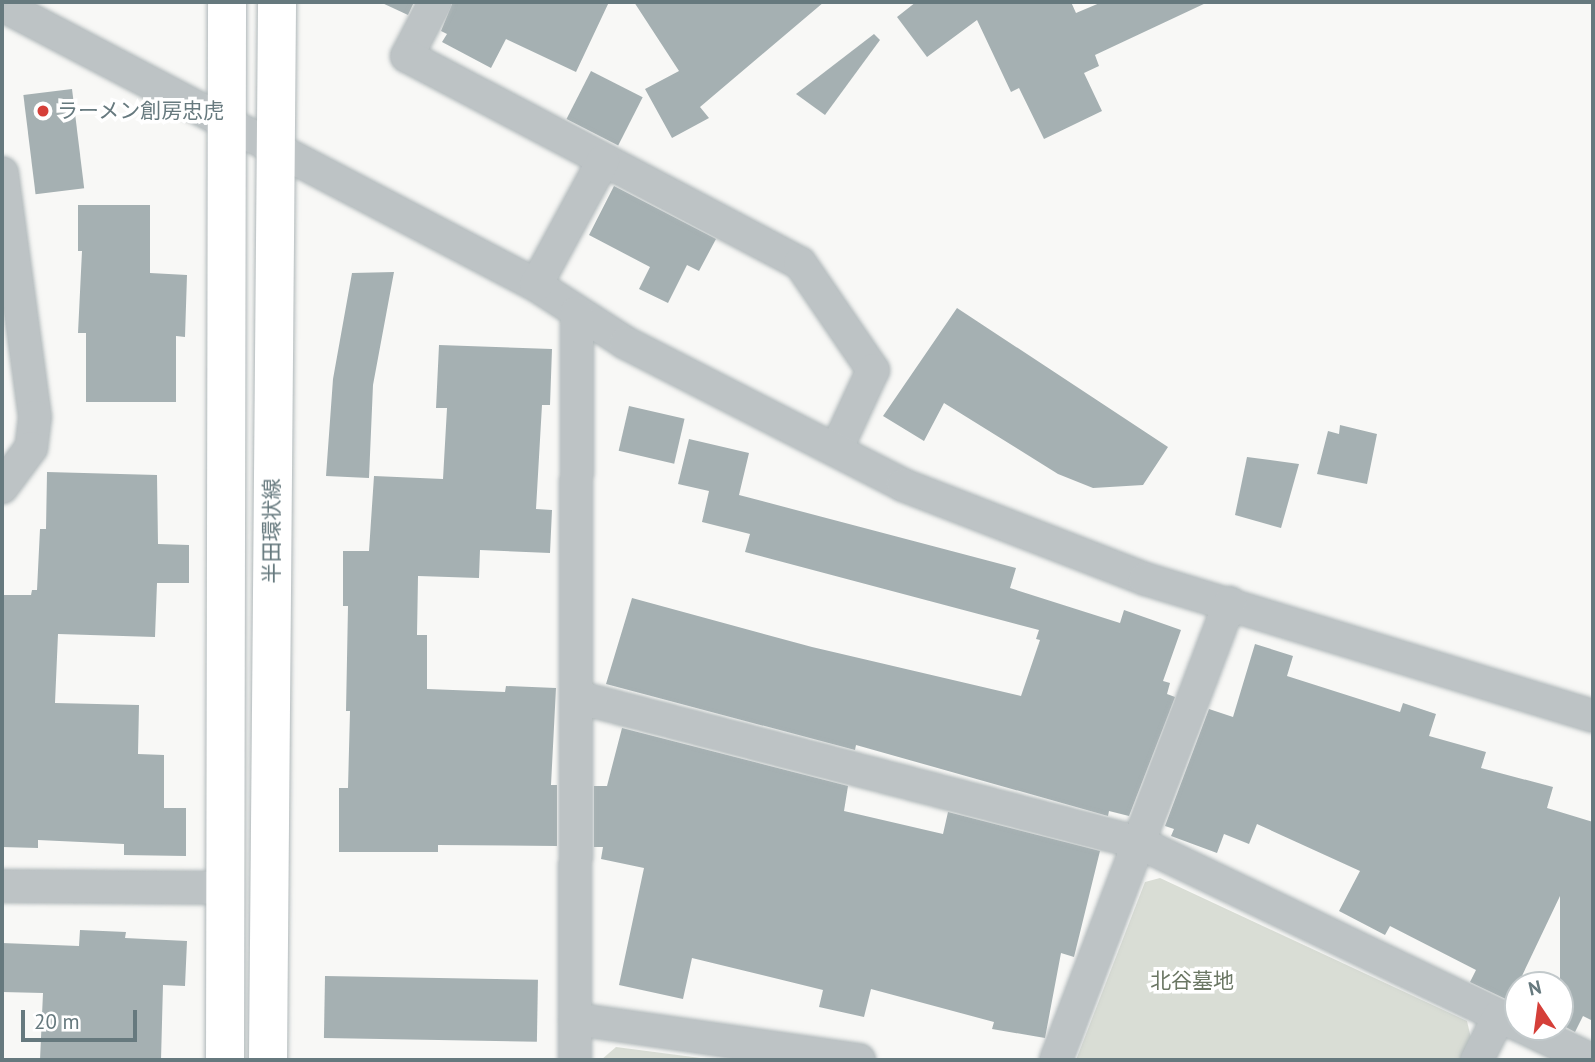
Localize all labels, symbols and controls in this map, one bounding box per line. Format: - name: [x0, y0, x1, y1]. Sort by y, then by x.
- place label: ラーメン創房忠虎: [57, 98, 225, 124]
- marker: ラーメン創房忠虎: [35, 103, 51, 119]
- street label: 半田環状線: [259, 479, 285, 583]
- park label: 北谷墓地: [1150, 968, 1234, 994]
- north arrow: [1504, 971, 1574, 1041]
- text: N: [1526, 974, 1543, 1001]
- scale bar: [24, 996, 140, 1040]
- text: 20 m: [34, 1008, 80, 1035]

